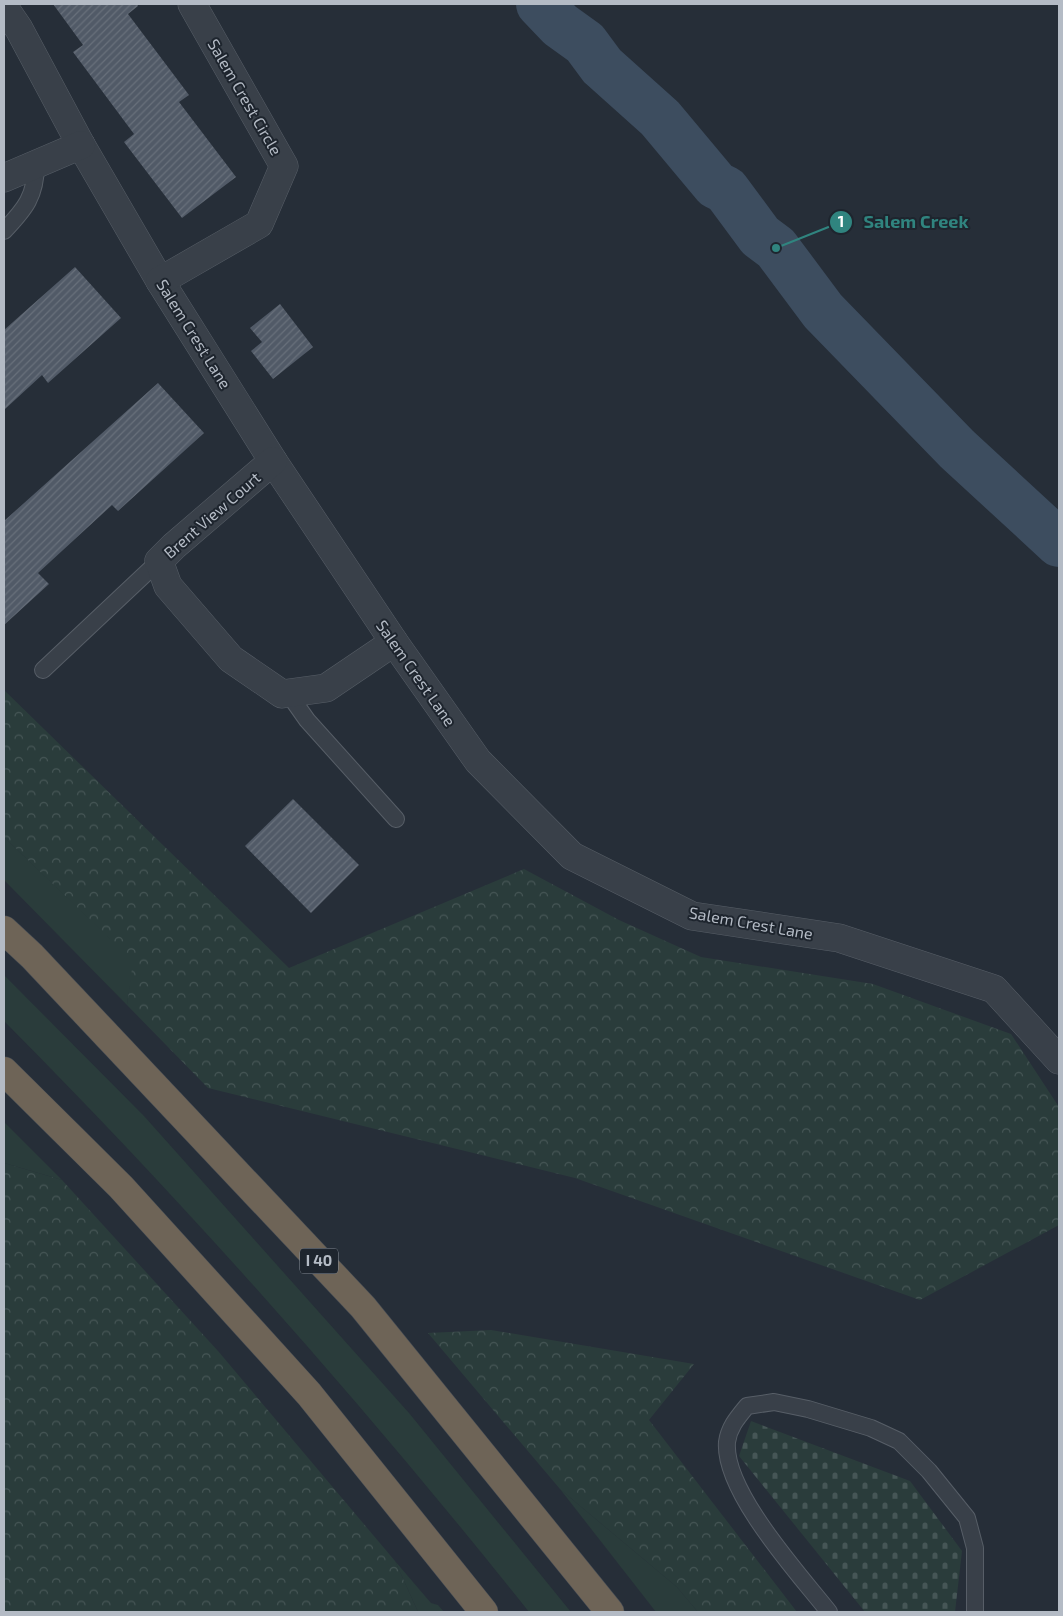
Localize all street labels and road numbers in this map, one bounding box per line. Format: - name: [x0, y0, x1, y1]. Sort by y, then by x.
- street label: Salem Crest Circle: [204, 35, 286, 158]
- street label: Salem Crest Lane: [153, 276, 236, 392]
- street label: Brent View Court: [159, 467, 264, 562]
- street label: Salem Crest Lane: [373, 616, 460, 729]
- street label: Salem Crest Lane: [688, 902, 814, 943]
- road number: I 40: [300, 1248, 338, 1274]

